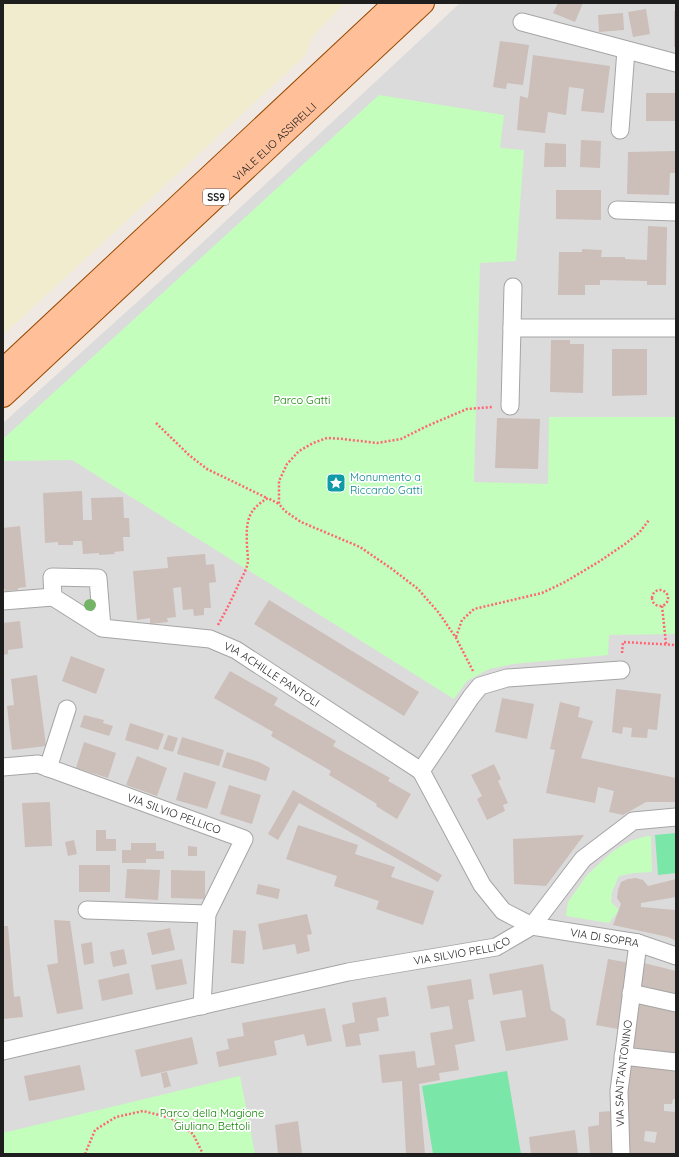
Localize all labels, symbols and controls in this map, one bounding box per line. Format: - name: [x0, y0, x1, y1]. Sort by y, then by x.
- street label: VIALE ELIO ASSIRELLI: [230, 99, 319, 184]
- road number: SS9: [203, 189, 229, 205]
- park label: Parco Gatti: [274, 393, 330, 407]
- place label: Monumento a Riccardo Gatti: [350, 470, 422, 497]
- place icon: Monumento a Riccardo Gatti: [325, 472, 347, 494]
- street label: VIA ACHILLE PANTOLI: [222, 639, 322, 710]
- street label: VIA SILVIO PELLICO: [125, 790, 223, 837]
- street label: VIA DI SOPRA: [569, 925, 640, 950]
- street label: VIA SILVIO PELLICO: [413, 933, 513, 968]
- street label: VIA SANT'ANTONINO: [612, 1019, 635, 1127]
- park label: Parco della Magione Giuliano Bettoli: [160, 1106, 264, 1133]

